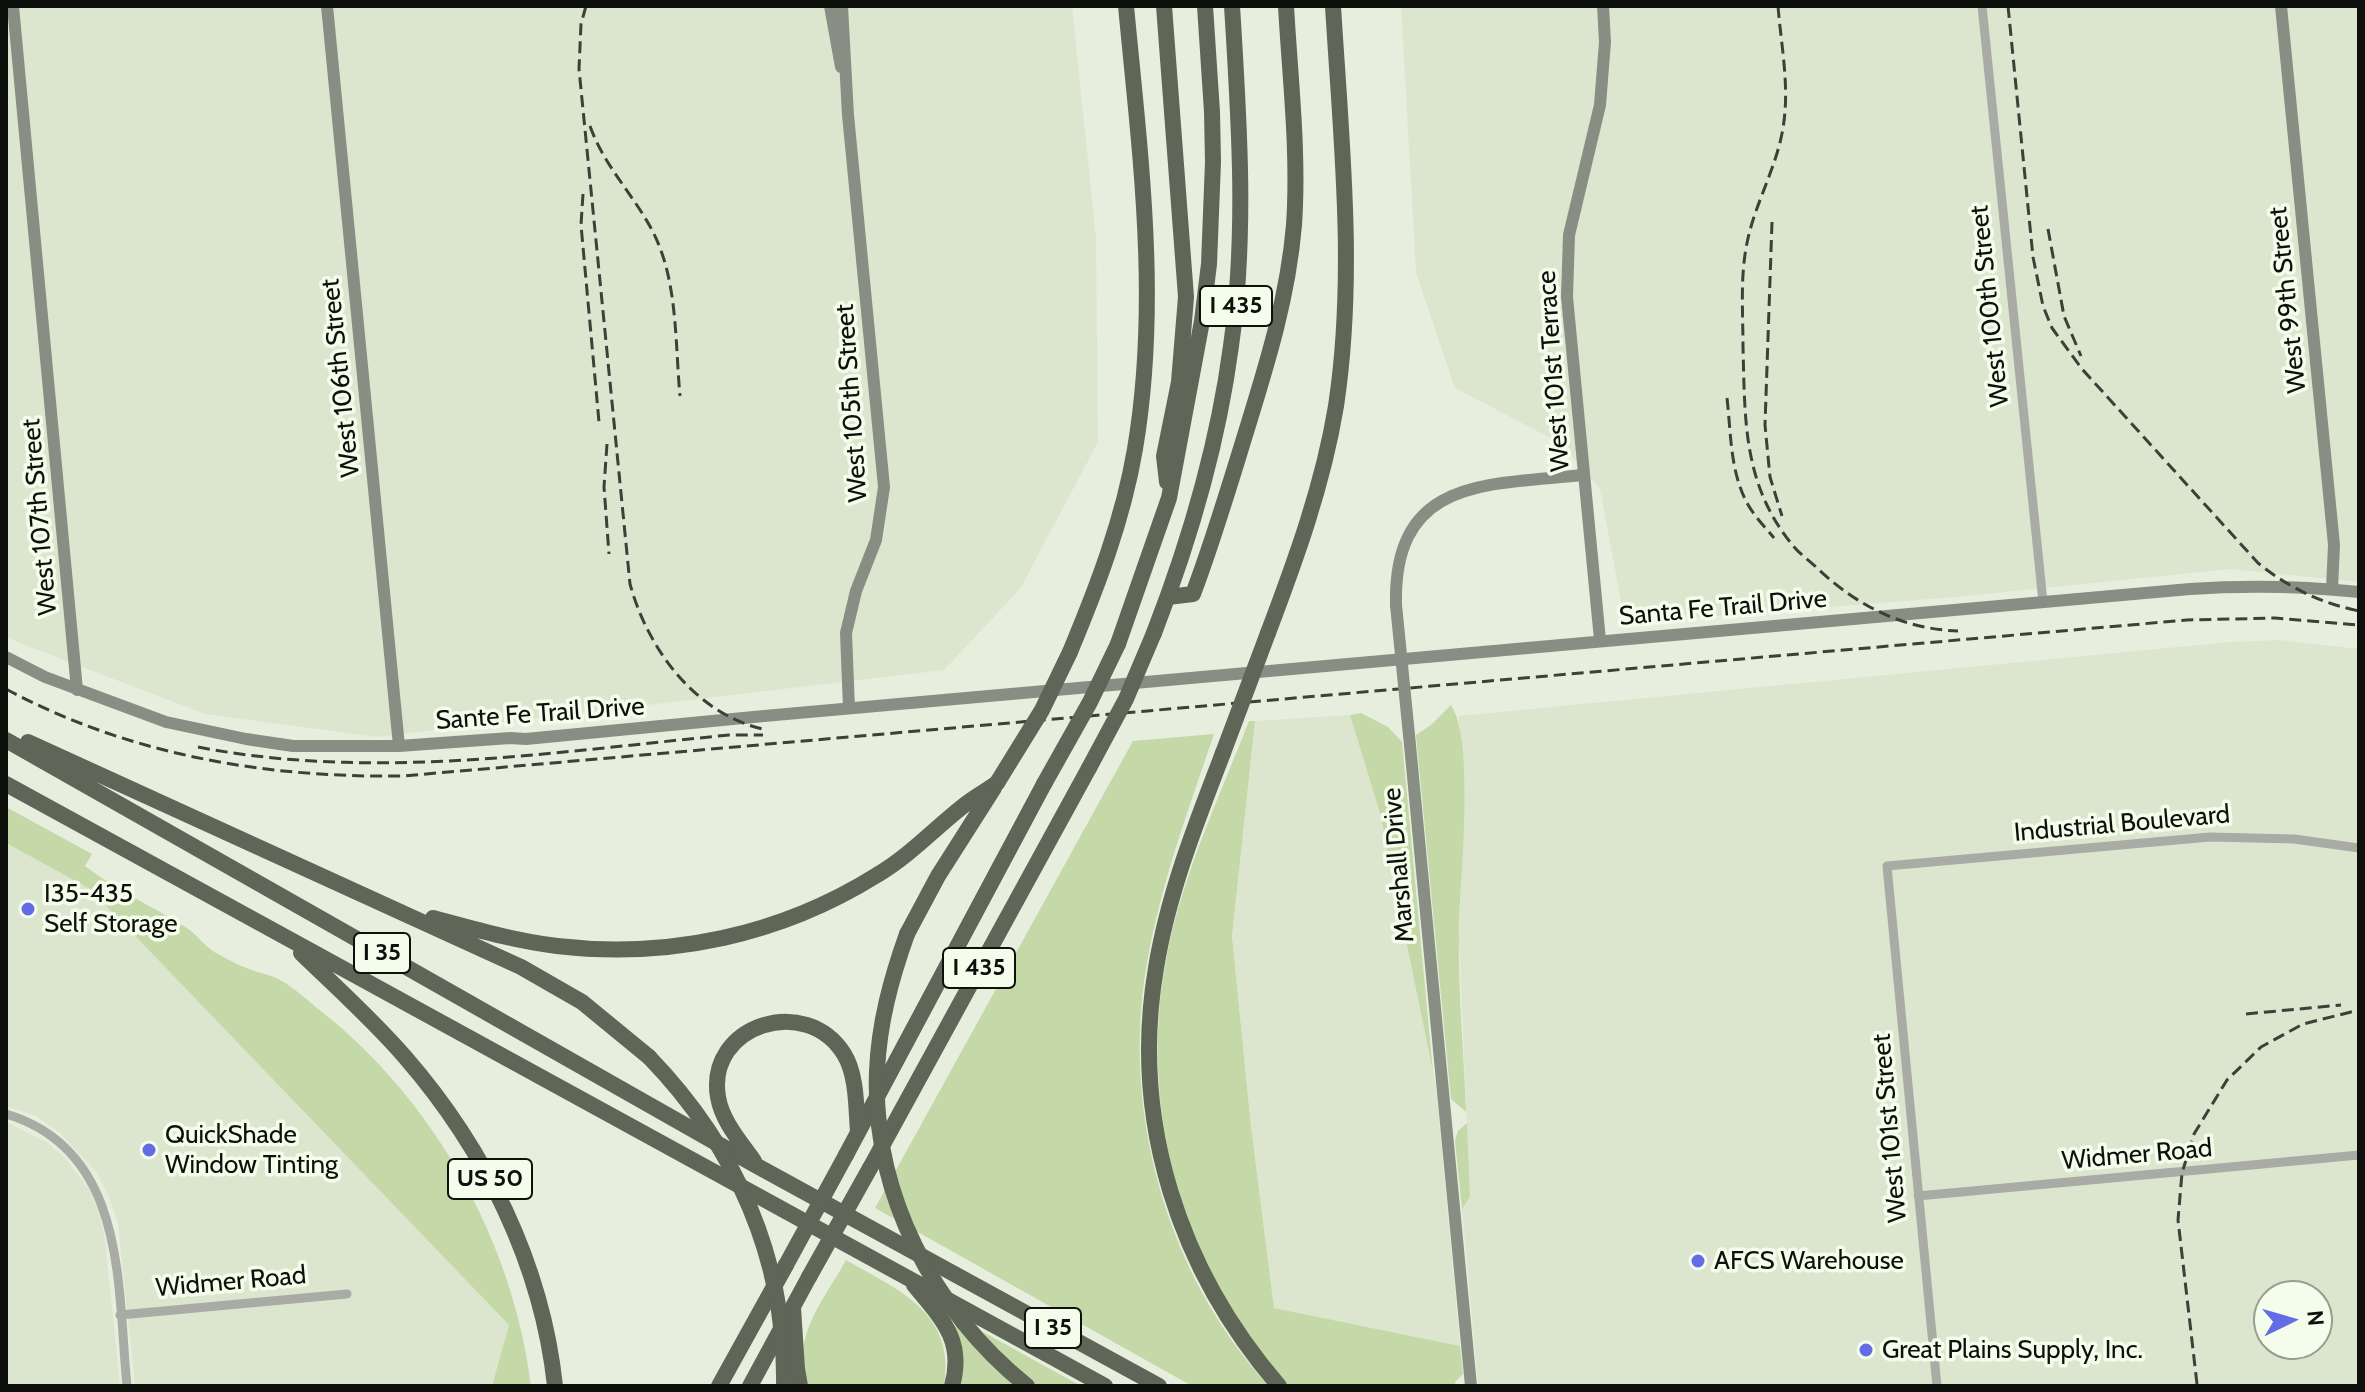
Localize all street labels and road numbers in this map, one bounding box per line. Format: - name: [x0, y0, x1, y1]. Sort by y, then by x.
- street label: West 100th Street: [1964, 204, 2016, 408]
- street label: West 99th Street: [2263, 205, 2313, 395]
- street label: West 101st Terrace: [1531, 269, 1577, 473]
- street label: West 106th Street: [315, 277, 367, 479]
- road number: I 435: [1200, 286, 1272, 326]
- street label: West 105th Street: [830, 303, 874, 503]
- street label: West 107th Street: [16, 417, 64, 617]
- street label: Santa Fe Trail Drive: [1618, 583, 1828, 633]
- street label: Sante Fe Trail Drive: [435, 691, 645, 737]
- street label: Marshall Drive: [1377, 786, 1421, 944]
- street label: Industrial Boulevard: [2013, 799, 2231, 849]
- road number: I 35: [354, 933, 410, 973]
- road number: I 435: [943, 948, 1015, 988]
- street label: West 101st Street: [1866, 1032, 1914, 1224]
- street label: Widmer Road: [2060, 1133, 2214, 1177]
- road number: US 50: [448, 1159, 532, 1199]
- street label: Widmer Road: [154, 1260, 308, 1304]
- road number: I 35: [1025, 1308, 1081, 1348]

